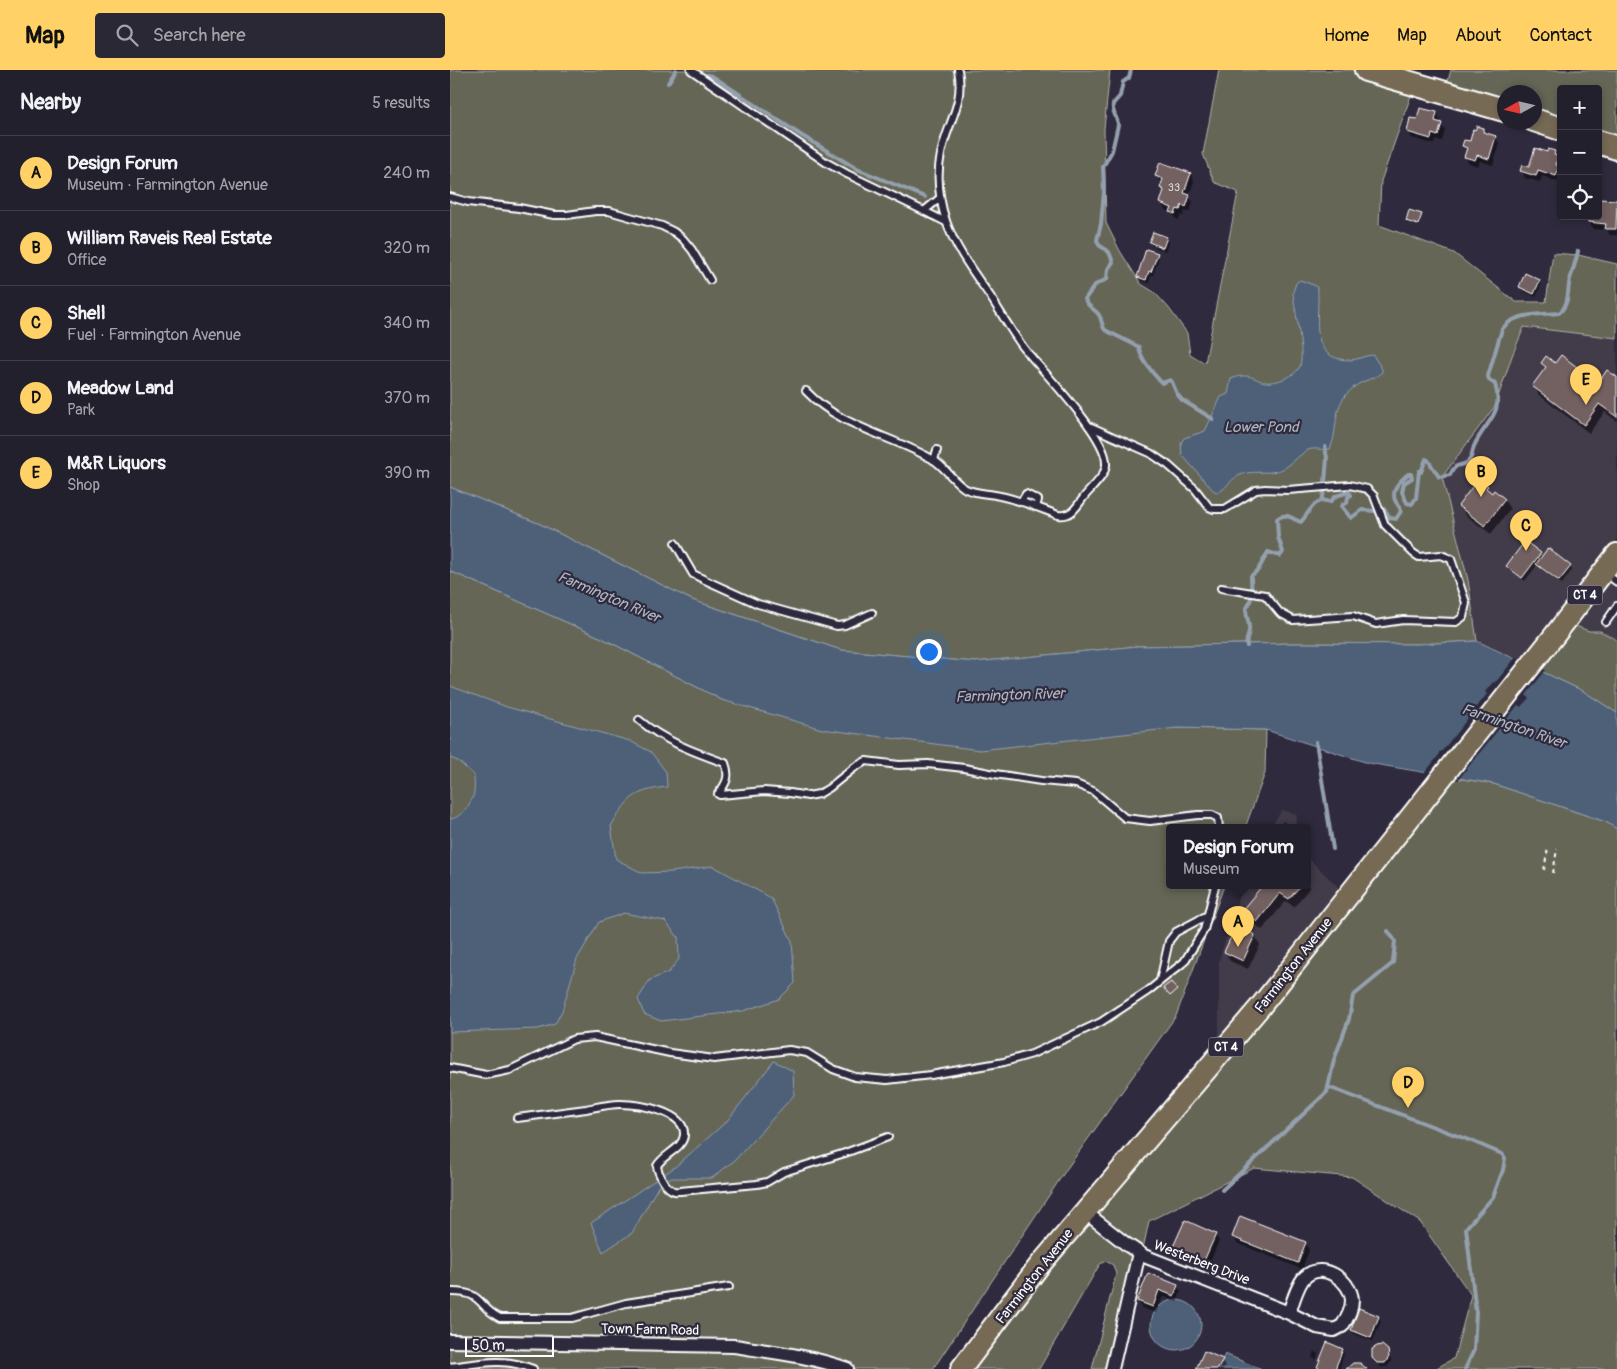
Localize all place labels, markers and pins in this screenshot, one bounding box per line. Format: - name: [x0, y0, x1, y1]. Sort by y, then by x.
- pin: E: [1570, 364, 1602, 405]
- pin: B: [1465, 456, 1497, 497]
- pin: C: [1510, 510, 1542, 551]
- pin: A: [1222, 906, 1254, 947]
- pin: D: [1392, 1067, 1424, 1108]

